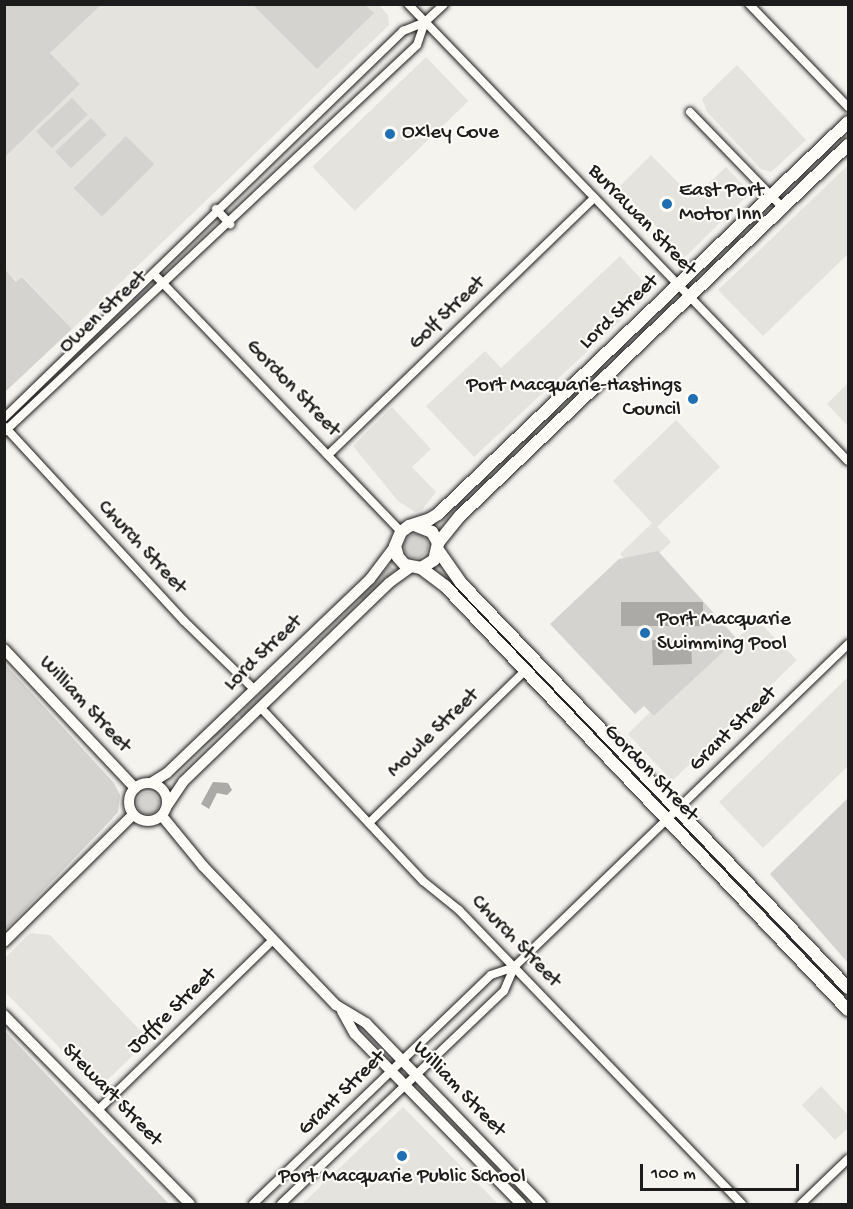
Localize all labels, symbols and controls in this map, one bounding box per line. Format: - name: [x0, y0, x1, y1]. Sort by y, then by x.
- place label: Oxley Cove: [402, 121, 499, 147]
- marker: Oxley Cove: [383, 127, 397, 141]
- street label: Burrawan Street: [581, 160, 701, 282]
- place label: East Port Motor Inn: [679, 179, 764, 229]
- marker: East Port Motor Inn: [660, 197, 674, 211]
- street label: Owen Street: [55, 266, 153, 360]
- street label: Lord Street: [575, 270, 665, 356]
- street label: Golf Street: [405, 272, 491, 356]
- street label: Gordon Street: [239, 335, 345, 443]
- place label: Port Macquarie-Hastings Council: [467, 374, 681, 424]
- marker: Port Macquarie-Hastings Council: [686, 392, 700, 406]
- street label: Church Street: [91, 496, 191, 600]
- place label: Port Macquarie Swimming Pool: [657, 608, 791, 658]
- street label: Lord Street: [220, 610, 308, 698]
- marker: Port Macquarie Swimming Pool: [638, 626, 652, 640]
- street label: William Street: [33, 651, 135, 759]
- street label: Grant Street: [685, 682, 783, 778]
- street label: Mowle Street: [383, 684, 485, 784]
- street label: Gordon Street: [597, 720, 703, 828]
- street label: Church Street: [464, 890, 566, 994]
- street label: Joffre Street: [123, 963, 223, 1061]
- street label: William Street: [406, 1037, 510, 1143]
- street label: Stewart Street: [55, 1039, 167, 1153]
- street label: Grant Street: [294, 1046, 392, 1142]
- marker: Port Macquarie Public School: [395, 1149, 409, 1163]
- scale bar: [643, 1152, 802, 1190]
- text: 100 m: [651, 1164, 696, 1185]
- place label: Port Macquarie Public School: [278, 1165, 526, 1191]

